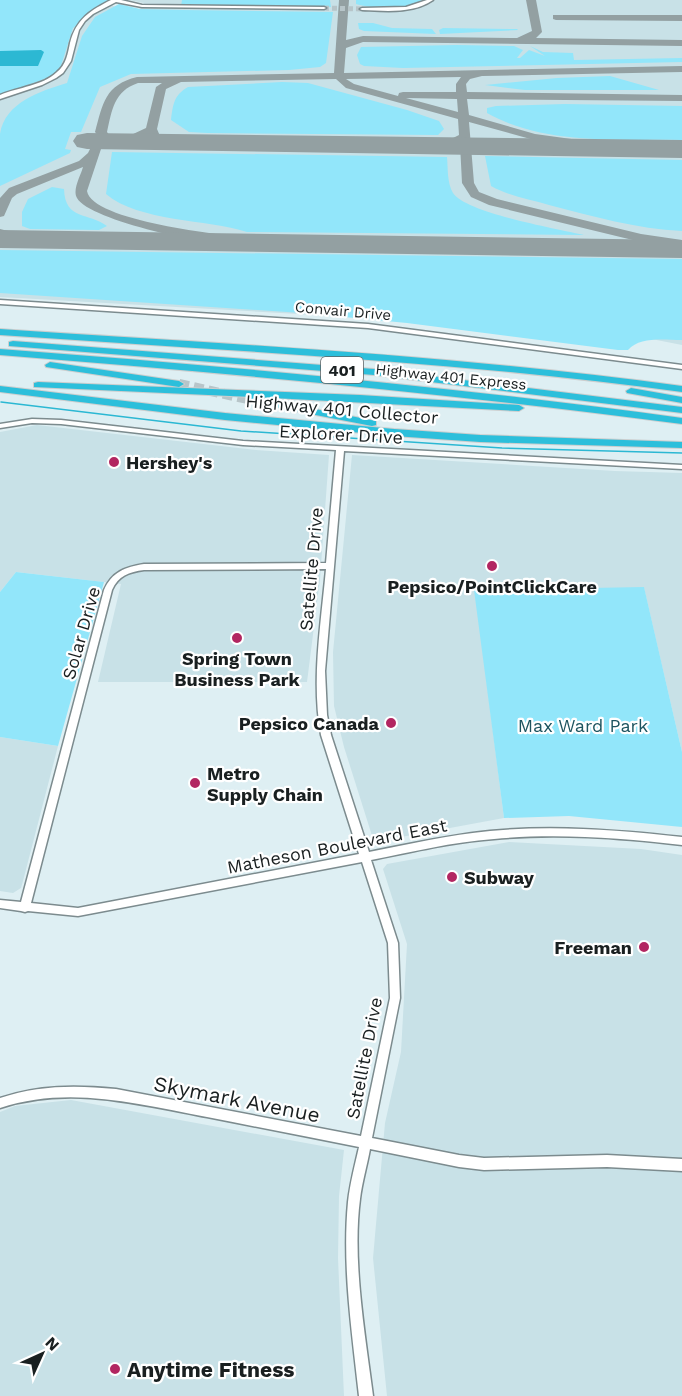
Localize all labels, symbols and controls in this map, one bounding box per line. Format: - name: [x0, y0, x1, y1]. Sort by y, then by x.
- street label: Convair Drive: [294, 298, 392, 324]
- road number: 401: [321, 357, 363, 383]
- street label: Highway 401 Express: [375, 360, 528, 394]
- street label: Highway 401 Collector: [245, 390, 439, 428]
- street label: Explorer Drive: [279, 420, 403, 448]
- place label: Hershey's: [126, 452, 213, 473]
- marker: Hershey's: [107, 455, 121, 469]
- street label: Satellite Drive: [295, 506, 327, 632]
- marker: Pepsico/PointClickCare: [485, 559, 499, 573]
- place label: Pepsico/PointClickCare: [387, 576, 597, 597]
- street label: Solar Drive: [58, 584, 104, 682]
- marker: Spring Town Business Park: [230, 631, 244, 645]
- place label: Spring Town Business Park: [174, 648, 301, 690]
- place label: Pepsico Canada: [239, 713, 380, 734]
- park label: Max Ward Park: [518, 715, 648, 736]
- marker: Pepsico Canada: [384, 716, 398, 730]
- place label: Metro Supply Chain: [207, 763, 323, 805]
- marker: Metro Supply Chain: [188, 776, 202, 790]
- street label: Matheson Boulevard East: [225, 814, 449, 878]
- place label: Subway: [464, 867, 535, 888]
- marker: Subway: [445, 870, 459, 884]
- place label: Freeman: [554, 937, 632, 958]
- marker: Freeman: [637, 940, 651, 954]
- street label: Satellite Drive: [342, 995, 386, 1121]
- street label: Skymark Avenue: [152, 1071, 322, 1127]
- north arrow: [12, 1324, 72, 1384]
- text: N: [41, 1333, 63, 1355]
- place label: Anytime Fitness: [127, 1357, 295, 1382]
- marker: Anytime Fitness: [108, 1362, 122, 1376]

